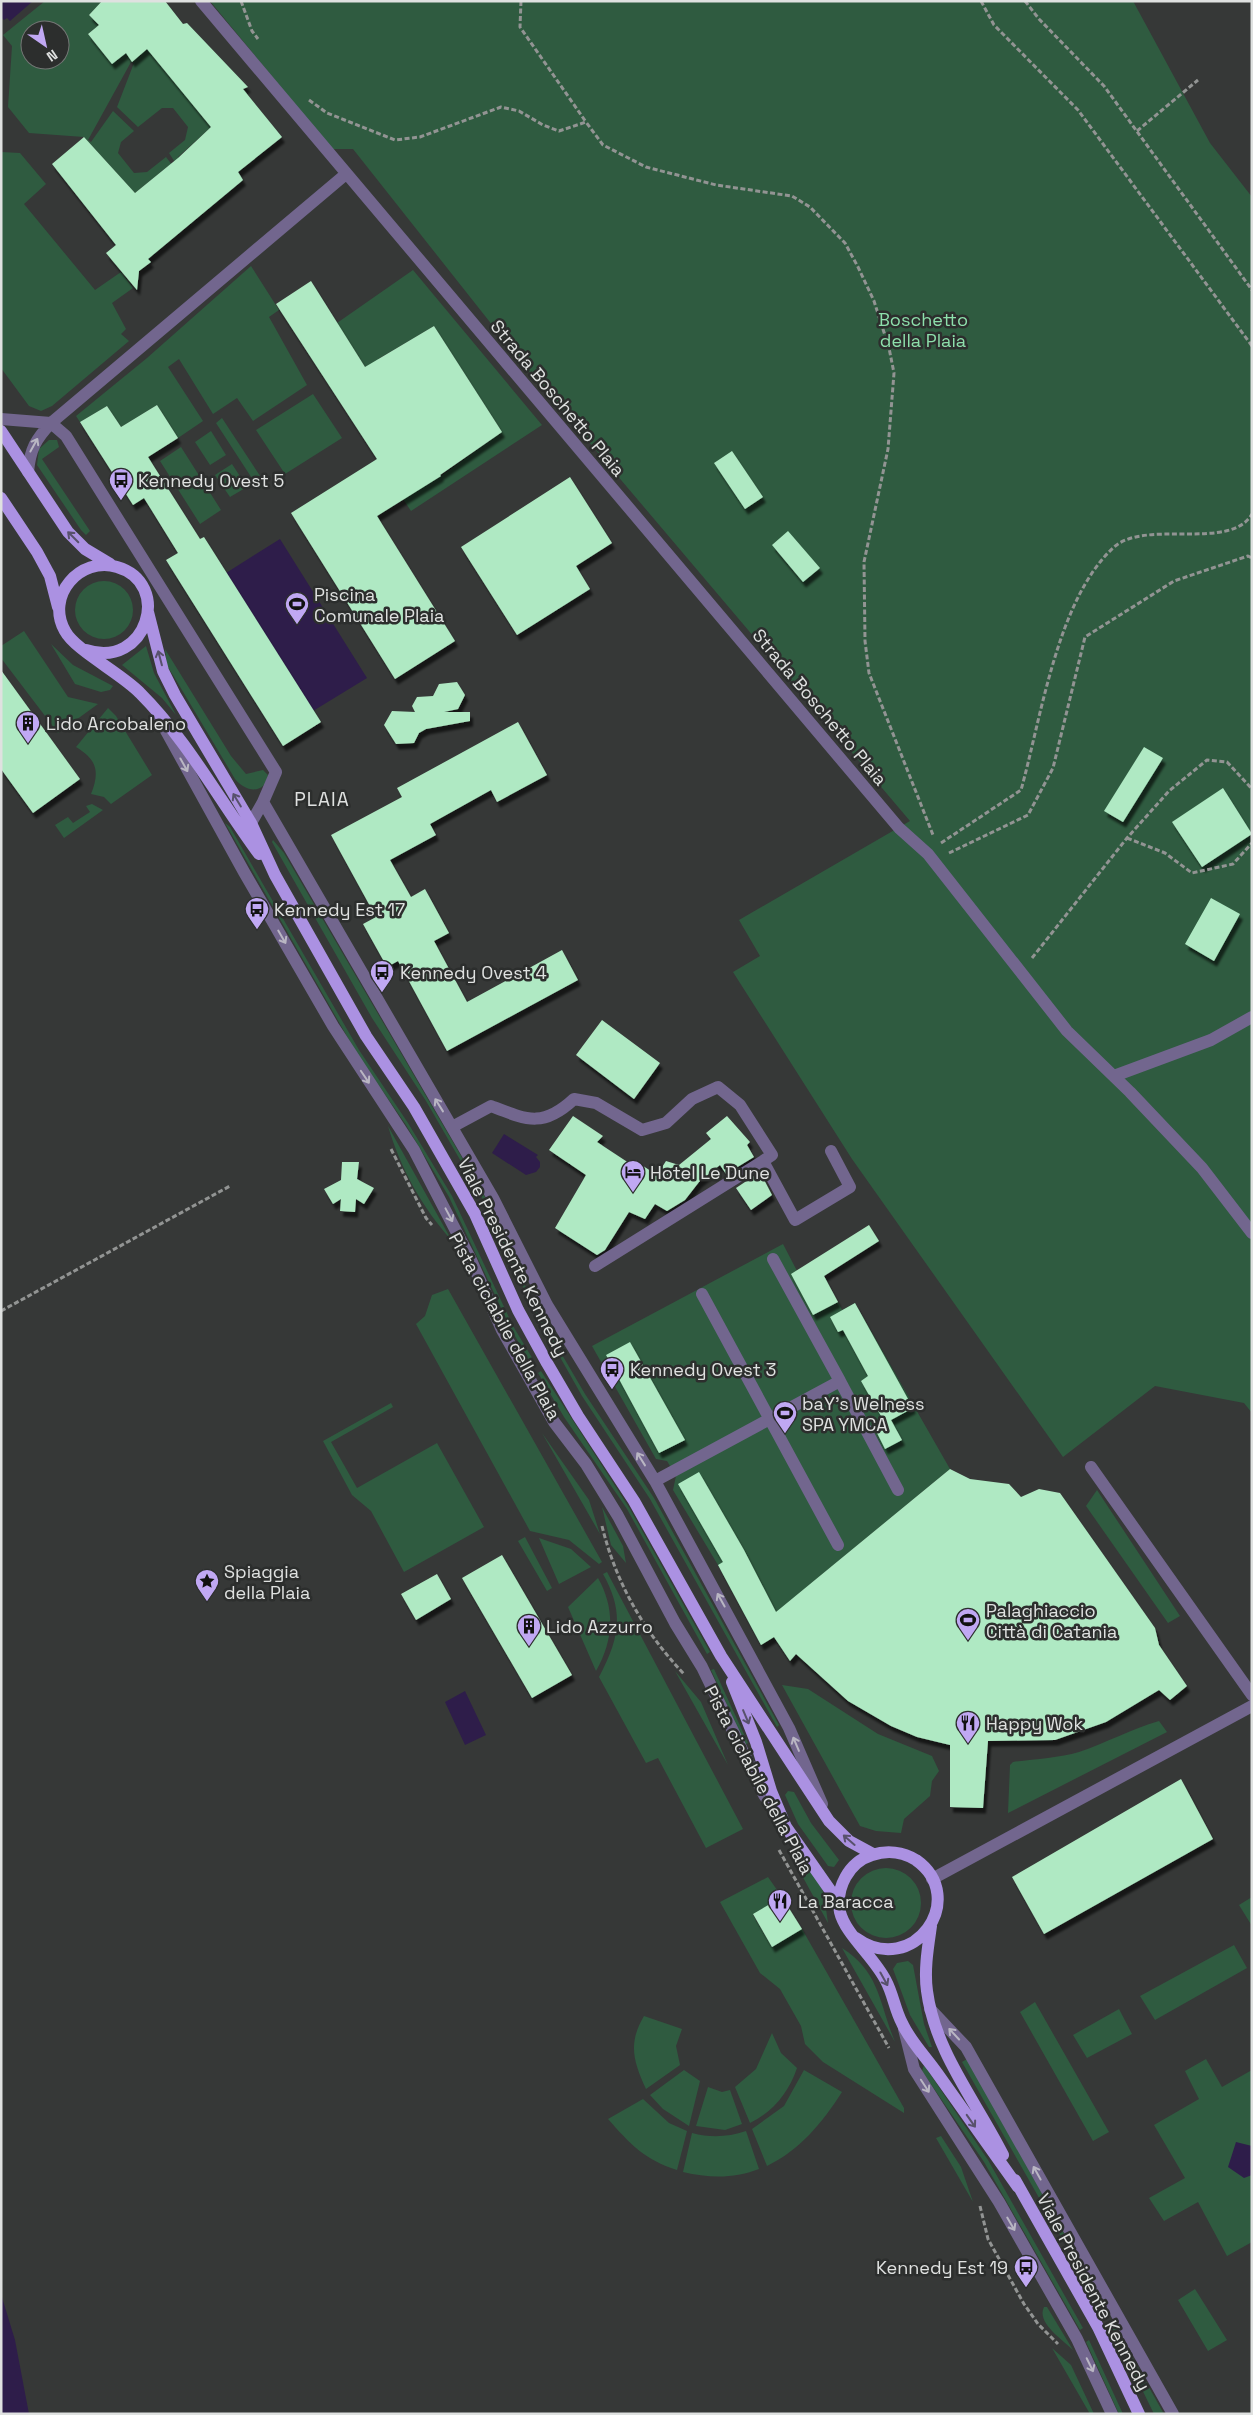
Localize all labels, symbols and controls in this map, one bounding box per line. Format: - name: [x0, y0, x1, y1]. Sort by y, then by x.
- north arrow: [20, 20, 70, 70]
- text: N: [43, 46, 61, 66]
- park label: Boschetto della Plaia: [878, 308, 968, 352]
- street label: Strada Boschetto Plaia: [486, 315, 630, 481]
- one-way arrow: [29, 437, 39, 452]
- bus stop icon: Kennedy Ovest 5: [108, 467, 134, 501]
- place label: Kennedy Ovest 5: [138, 469, 284, 492]
- one-way arrow: [67, 531, 79, 543]
- place label: Piscina Comunale Plaia: [314, 583, 444, 627]
- sports icon: Piscina Comunale Plaia: [284, 591, 310, 625]
- street label: Strada Boschetto Plaia: [748, 624, 892, 790]
- one-way arrow: [154, 651, 164, 667]
- building icon: Lido Arcobaleno: [15, 710, 41, 744]
- place label: Lido Arcobaleno: [46, 712, 186, 735]
- one-way arrow: [180, 757, 190, 772]
- district label: PLAIA: [294, 787, 350, 812]
- one-way arrow: [232, 794, 242, 808]
- bus stop icon: Kennedy Est 17: [244, 896, 270, 930]
- place label: Kennedy Est 17: [274, 898, 405, 921]
- one-way arrow: [277, 929, 287, 944]
- bus stop icon: Kennedy Ovest 4: [369, 959, 395, 993]
- place label: Kennedy Ovest 4: [400, 961, 547, 984]
- one-way arrow: [360, 1069, 370, 1083]
- one-way arrow: [433, 1099, 443, 1113]
- street label: Viale Presidente Kennedy: [453, 1154, 573, 1360]
- hotel icon: Hotel Le Dune: [620, 1159, 646, 1193]
- place label: Hotel Le Dune: [650, 1161, 770, 1184]
- one-way arrow: [444, 1208, 454, 1223]
- street label: Pista ciclabile della Plaia: [444, 1228, 566, 1424]
- bus stop icon: Kennedy Ovest 3: [599, 1356, 625, 1390]
- place label: Kennedy Ovest 3: [630, 1358, 776, 1381]
- place label: baY's Welness SPA YMCA: [802, 1392, 925, 1436]
- sports icon: baY's Welness SPA YMCA: [772, 1400, 798, 1434]
- one-way arrow: [636, 1452, 646, 1466]
- place label: Spiaggia della Plaia: [224, 1560, 310, 1604]
- place icon: Spiaggia della Plaia: [194, 1568, 220, 1602]
- one-way arrow: [715, 1594, 725, 1608]
- place label: Palaghiaccio Città di Catania: [986, 1599, 1117, 1643]
- sports icon: Palaghiaccio Città di Catania: [955, 1607, 981, 1641]
- building icon: Lido Azzurro: [516, 1613, 542, 1647]
- place label: Lido Azzurro: [546, 1615, 653, 1638]
- street label: Pista ciclabile della Plaia: [699, 1682, 819, 1878]
- one-way arrow: [742, 1709, 751, 1724]
- restaurant icon: Happy Wok: [955, 1710, 981, 1744]
- place label: Happy Wok: [986, 1712, 1083, 1735]
- one-way arrow: [791, 1737, 801, 1752]
- one-way arrow: [843, 1835, 856, 1846]
- restaurant icon: La Baracca: [767, 1888, 793, 1922]
- place label: La Baracca: [798, 1890, 894, 1913]
- one-way arrow: [879, 1971, 889, 1986]
- one-way arrow: [948, 2028, 960, 2041]
- one-way arrow: [920, 2079, 930, 2093]
- one-way arrow: [966, 2114, 976, 2128]
- one-way arrow: [1032, 2166, 1042, 2181]
- street label: Viale Presidente Kennedy: [1032, 2189, 1156, 2395]
- one-way arrow: [1006, 2216, 1016, 2231]
- bus stop icon: Kennedy Est 19: [1013, 2254, 1039, 2288]
- place label: Kennedy Est 19: [876, 2256, 1008, 2279]
- one-way arrow: [1086, 2358, 1096, 2373]

